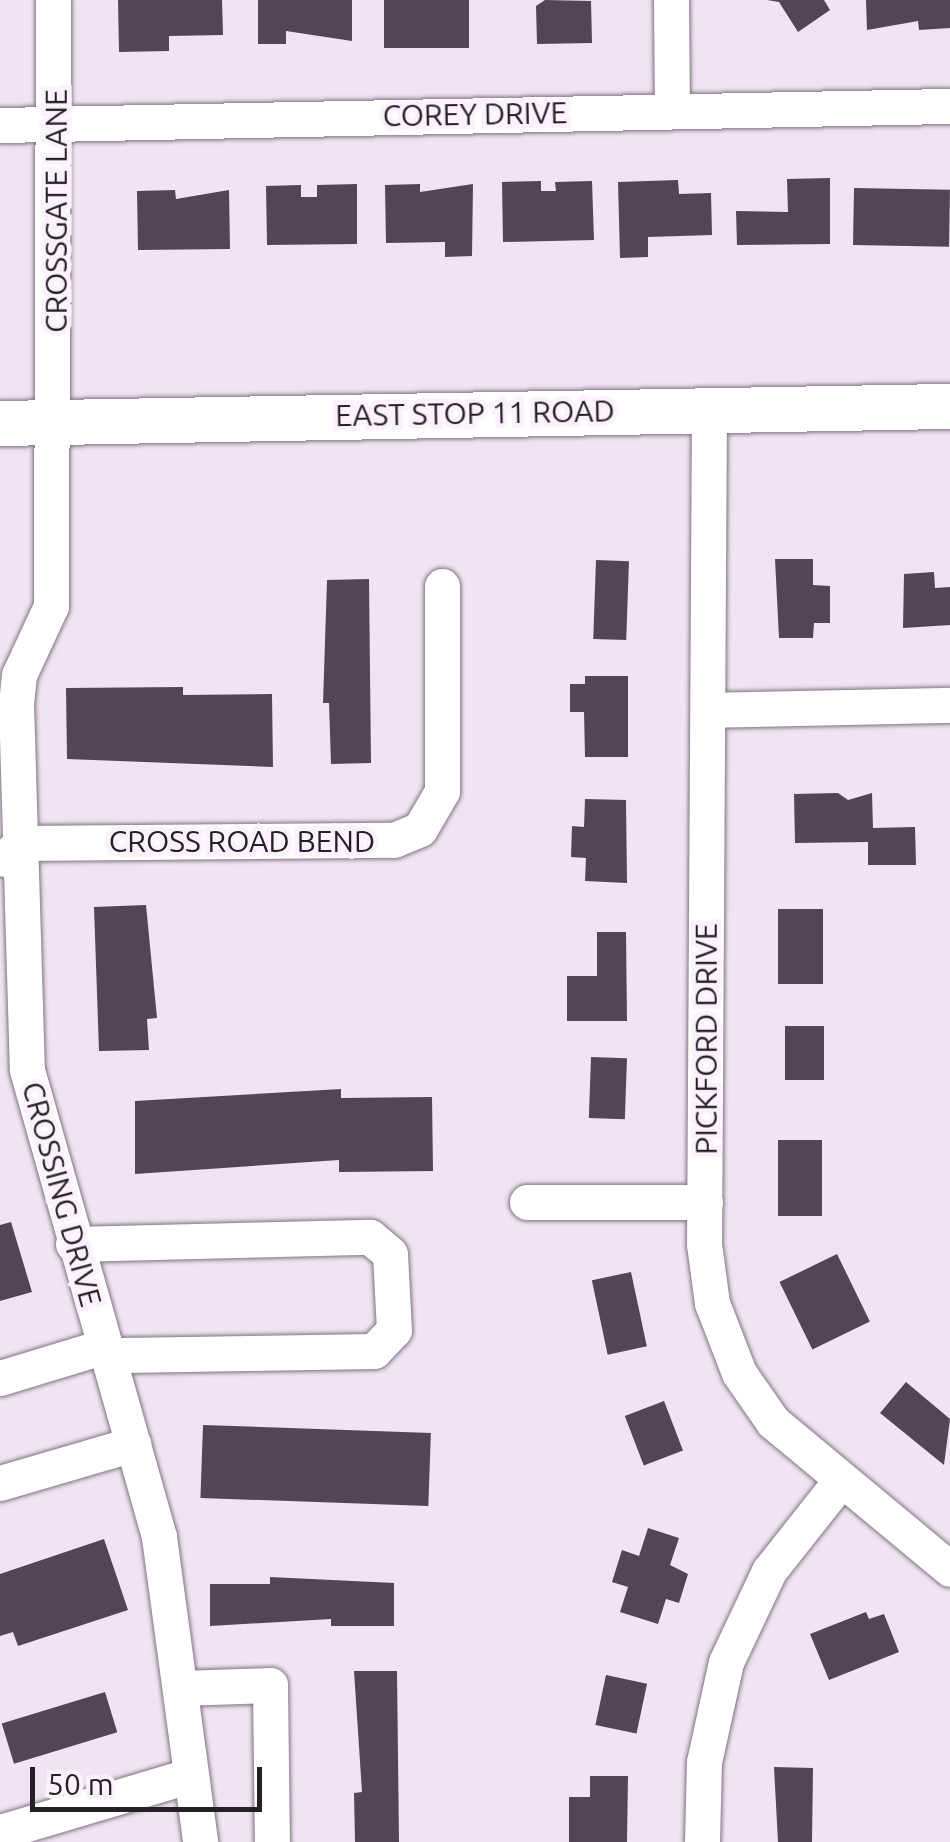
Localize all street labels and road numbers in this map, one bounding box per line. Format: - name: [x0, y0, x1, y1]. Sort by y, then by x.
- street label: CROSSGATE LANE: [38, 89, 74, 333]
- street label: COREY DRIVE: [382, 94, 568, 134]
- street label: EAST STOP 11 ROAD: [335, 393, 615, 433]
- street label: CROSS ROAD BEND: [109, 823, 375, 859]
- street label: PICKFORD DRIVE: [688, 923, 724, 1155]
- street label: CROSSING DRIVE: [15, 1078, 109, 1310]

